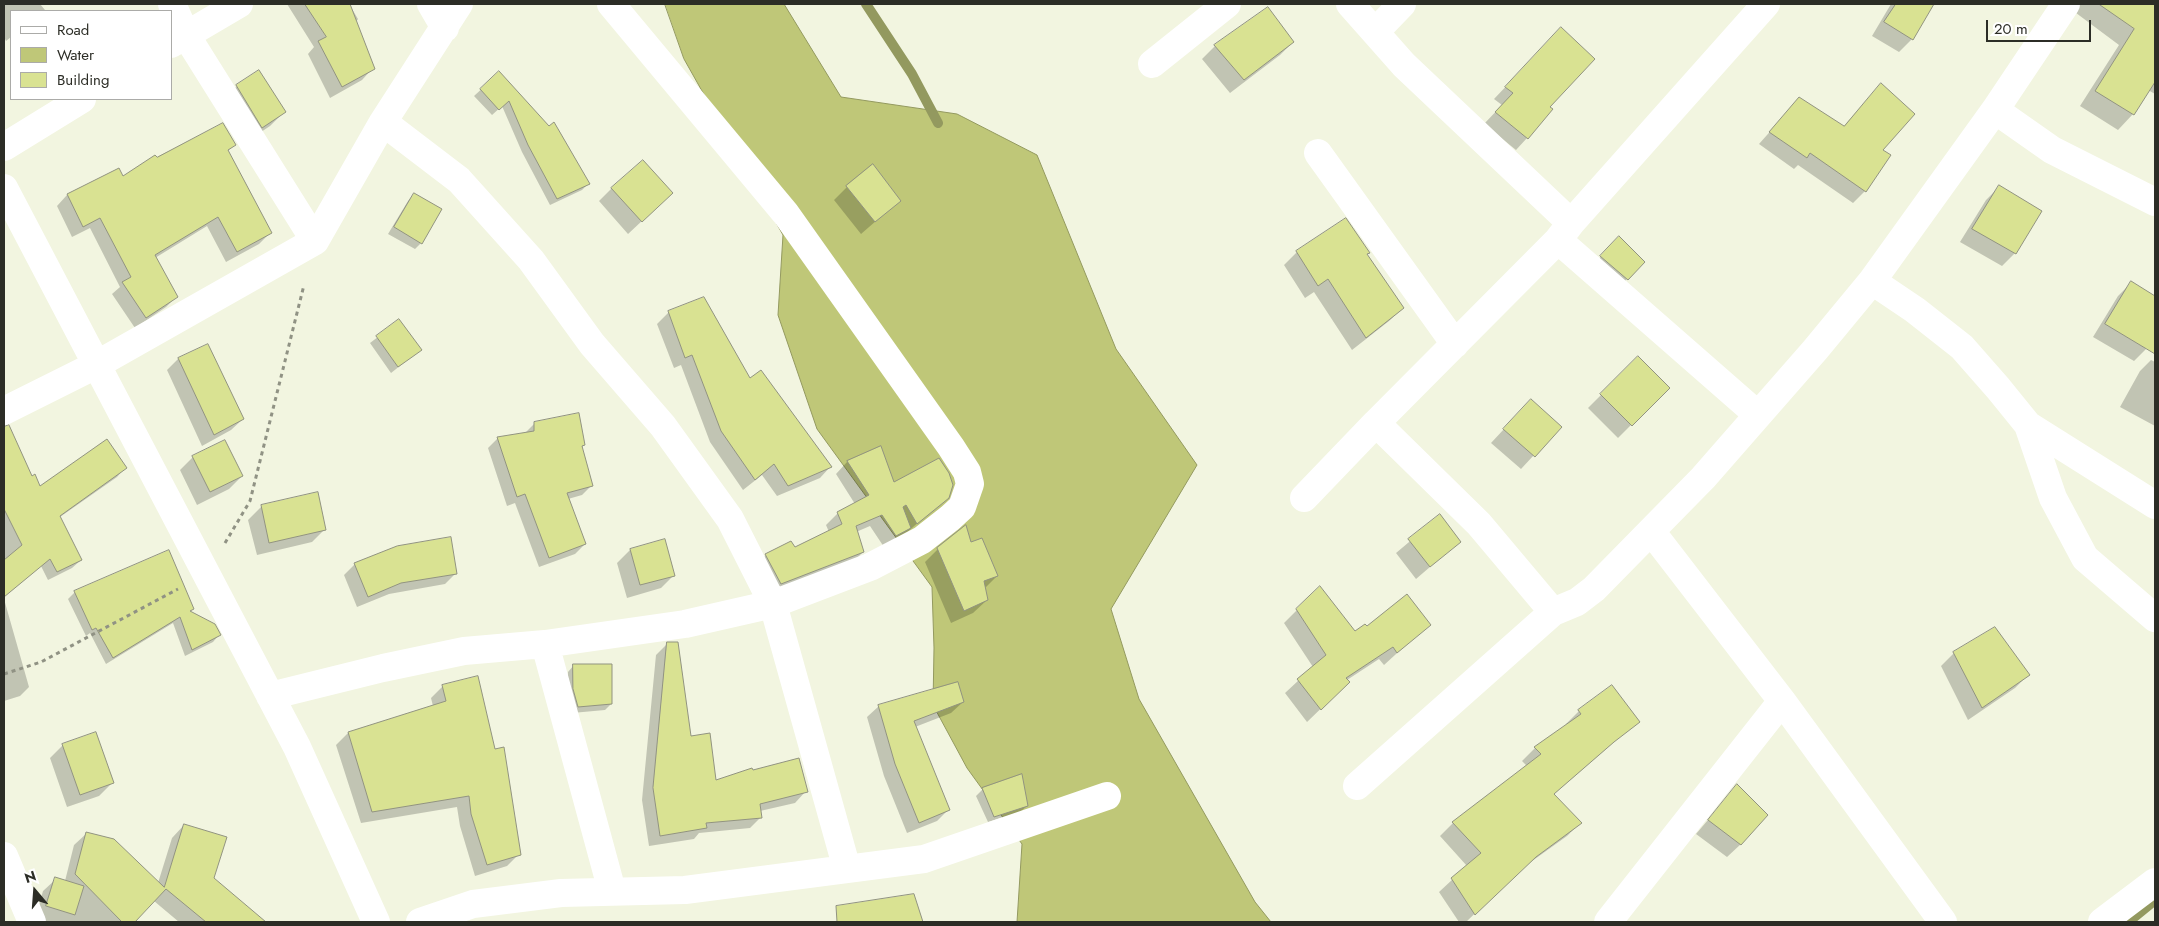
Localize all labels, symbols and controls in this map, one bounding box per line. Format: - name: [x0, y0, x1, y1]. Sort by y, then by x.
- legend: [10, 10, 172, 100]
- scale bar: [1989, 10, 2094, 42]
- text: 20 m: [1994, 18, 2028, 40]
- text: Road: [57, 19, 89, 41]
- text: Water: [57, 44, 94, 66]
- text: Building: [57, 69, 109, 91]
- north arrow: [10, 866, 60, 916]
- text: N: [22, 866, 39, 888]

